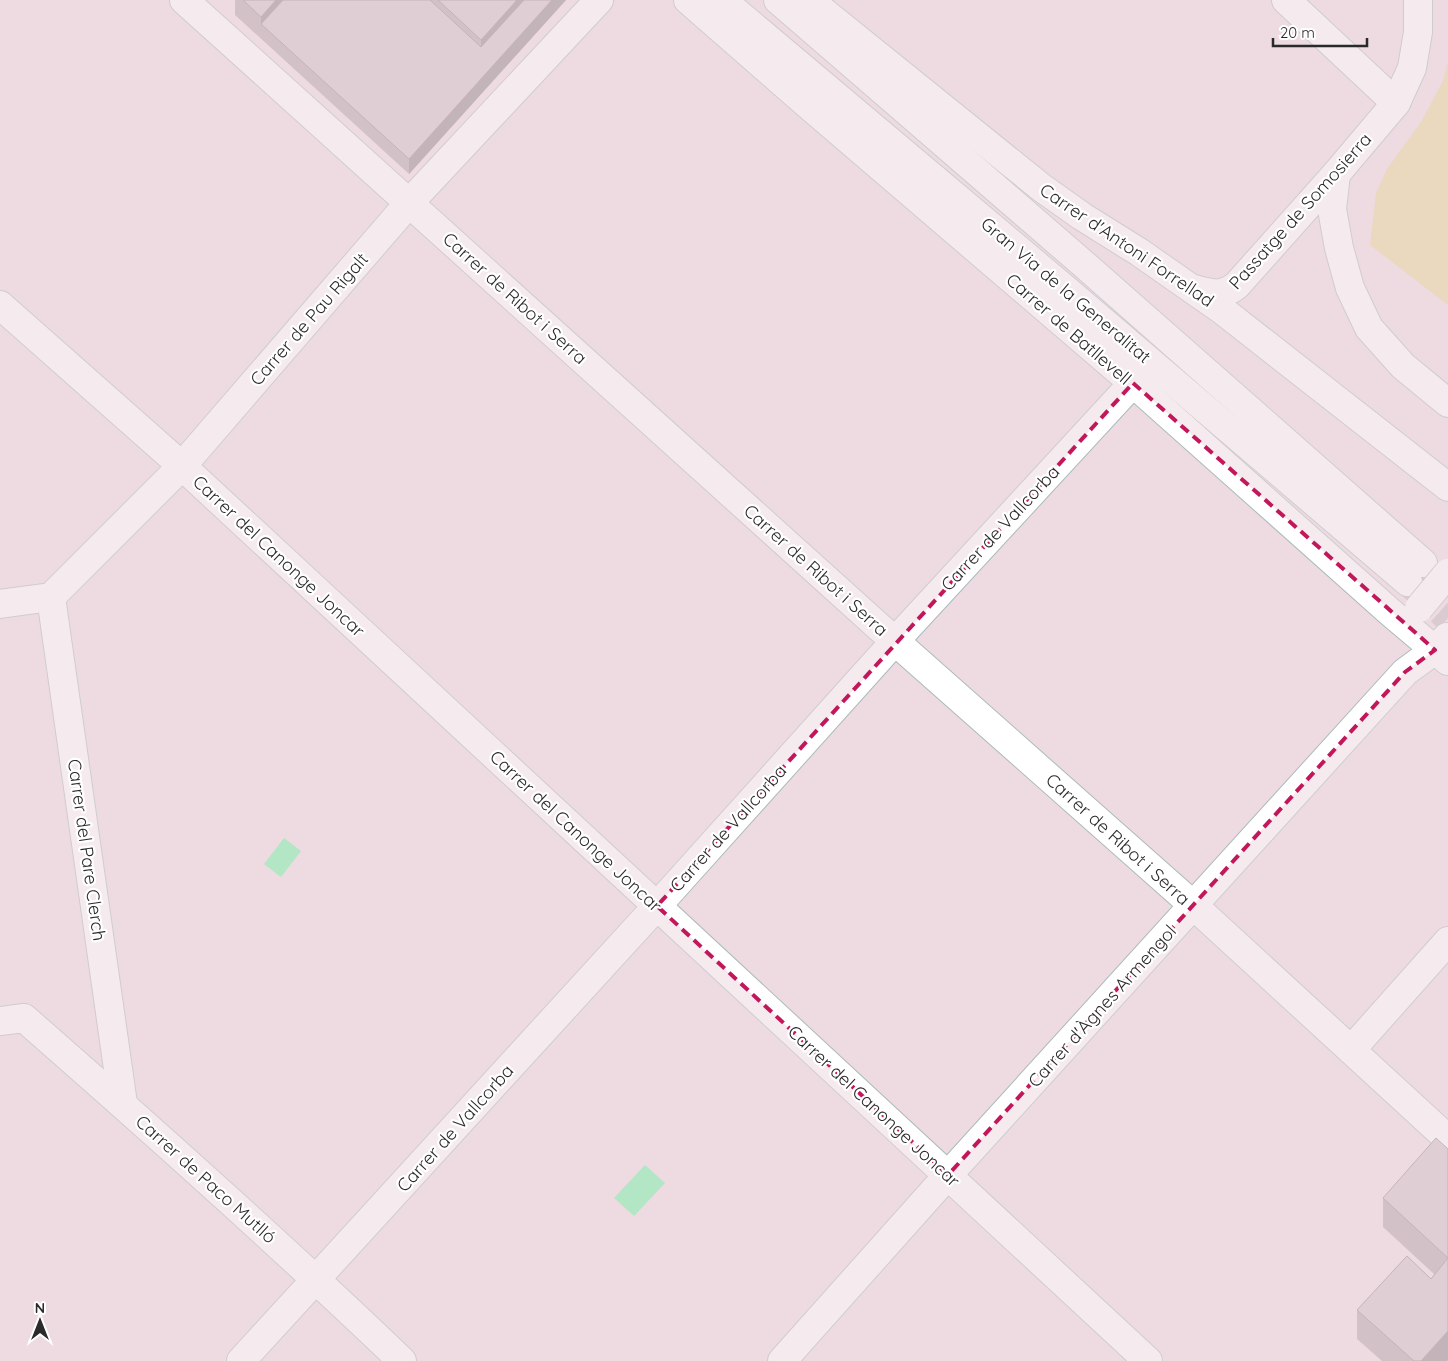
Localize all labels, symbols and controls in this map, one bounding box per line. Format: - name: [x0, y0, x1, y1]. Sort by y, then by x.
- scale bar: [1273, 15, 1367, 47]
- text: 20 m: [1280, 23, 1315, 42]
- street label: Passatge de Somosierra: [1224, 128, 1376, 294]
- street label: Carrer d'Antoni Forrellad: [1036, 178, 1218, 312]
- street label: Gran Via de la Generalitat: [976, 212, 1156, 368]
- street label: Carrer de Ribot i Serra: [438, 227, 592, 369]
- street label: Carrer de Pau Rigalt: [245, 248, 373, 390]
- street label: Carrer de Batllevell: [1001, 268, 1137, 390]
- street label: Carrer de Vallcorba: [936, 460, 1064, 596]
- street label: Carrer del Canonge Joncar: [188, 470, 370, 642]
- street label: Carrer de Ribot i Serra: [739, 499, 893, 641]
- street label: Carrer del Canonge Joncar: [485, 745, 667, 917]
- street label: Carrer del Pare Clerch: [63, 758, 111, 942]
- street label: Carrer de Vallcorba: [665, 759, 791, 897]
- street label: Carrer de Ribot i Serra: [1041, 768, 1195, 910]
- street label: Carrer d'Àgnes Armengol: [1023, 920, 1181, 1092]
- street label: Carrer del Canonge Joncar: [783, 1020, 965, 1192]
- street label: Carrer de Vallcorba: [392, 1059, 518, 1197]
- street label: Carrer de Paco Mutlló: [131, 1110, 281, 1248]
- north arrow: [15, 1296, 65, 1346]
- text: N: [35, 1299, 45, 1317]

